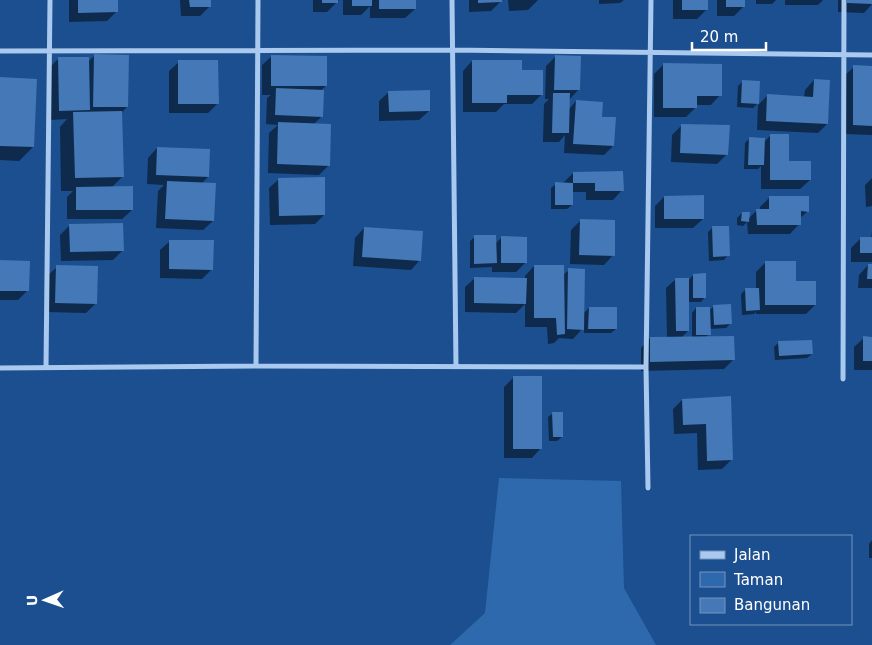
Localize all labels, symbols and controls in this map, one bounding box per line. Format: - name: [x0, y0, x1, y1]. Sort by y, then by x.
- scale bar: [692, 20, 766, 52]
- text: 20 m: [700, 28, 738, 46]
- legend: [690, 535, 852, 625]
- text: Jalan: [733, 546, 770, 564]
- text: Taman: [733, 571, 783, 589]
- north arrow: [20, 575, 70, 625]
- text: U: [24, 594, 40, 606]
- text: Bangunan: [734, 596, 810, 614]

